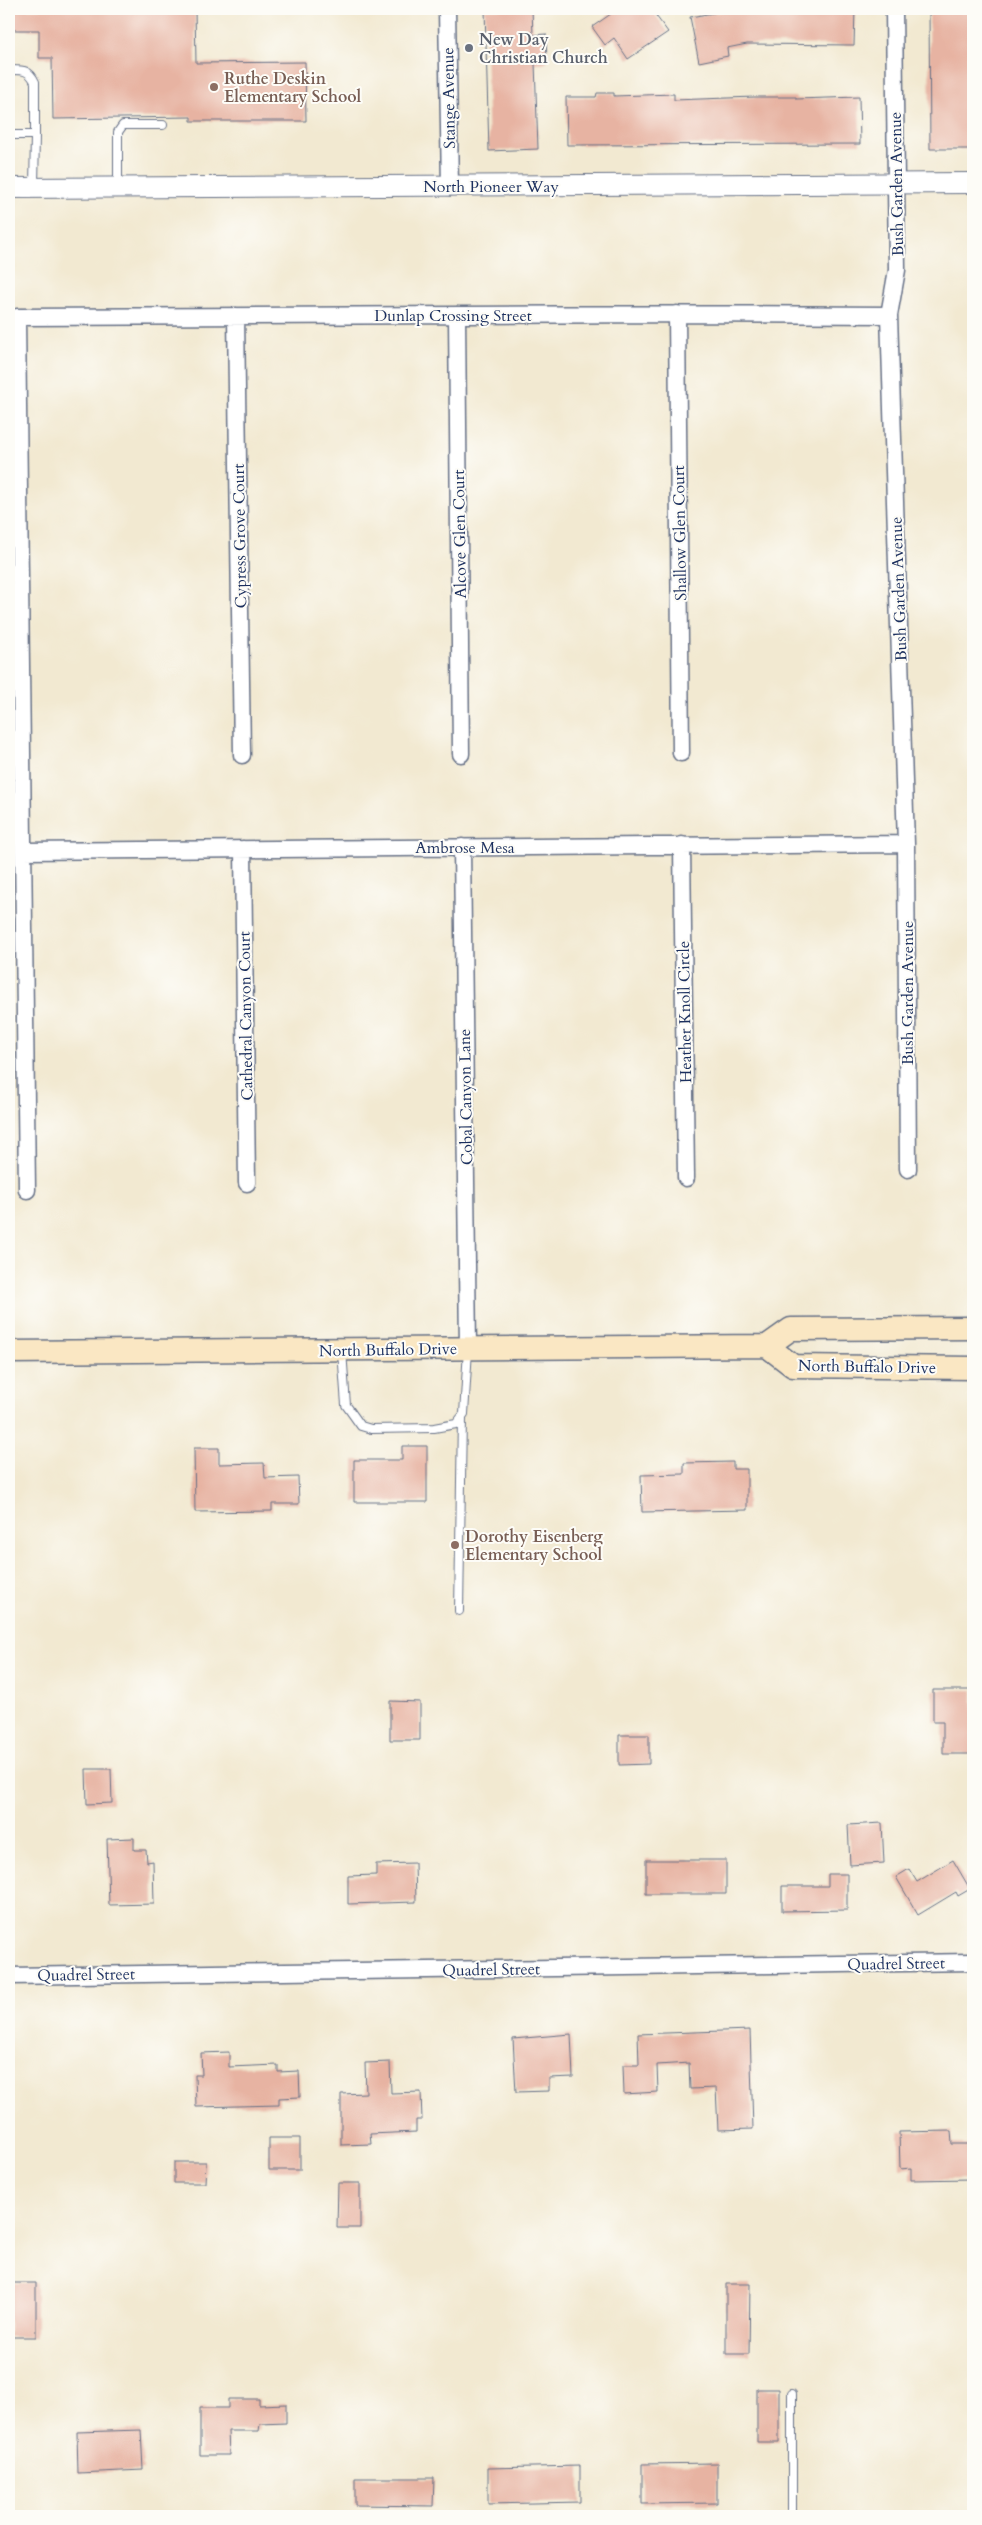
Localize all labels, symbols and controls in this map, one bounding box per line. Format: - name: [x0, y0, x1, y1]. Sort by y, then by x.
- place label: New Day Christian Church: [479, 29, 608, 69]
- marker: New Day Christian Church: [463, 42, 475, 54]
- street label: Stange Avenue: [437, 47, 461, 149]
- place label: Ruthe Deskin Elementary School: [224, 68, 362, 108]
- marker: Ruthe Deskin Elementary School: [208, 81, 220, 93]
- street label: Bush Garden Avenue: [885, 112, 909, 256]
- street label: North Pioneer Way: [423, 176, 559, 198]
- street label: Dunlap Crossing Street: [374, 305, 532, 327]
- street label: Cypress Grove Court: [228, 463, 252, 608]
- street label: Shallow Glen Court: [668, 465, 692, 601]
- street label: Alcove Glen Court: [448, 469, 472, 599]
- street label: Bush Garden Avenue: [885, 516, 913, 662]
- street label: Ambrose Mesa: [415, 837, 515, 859]
- street label: Bush Garden Avenue: [897, 921, 919, 1065]
- street label: Cathedral Canyon Court: [234, 931, 258, 1101]
- street label: Heather Knoll Circle: [673, 941, 697, 1083]
- street label: Cobal Canyon Lane: [454, 1029, 478, 1165]
- street label: North Buffalo Drive: [319, 1338, 457, 1362]
- street label: North Buffalo Drive: [798, 1355, 936, 1379]
- place label: Dorothy Eisenberg Elementary School: [465, 1526, 603, 1566]
- marker: Dorothy Eisenberg Elementary School: [449, 1539, 461, 1551]
- street label: Quadrel Street: [847, 1952, 945, 1976]
- street label: Quadrel Street: [442, 1958, 540, 1982]
- street label: Quadrel Street: [37, 1963, 135, 1987]

